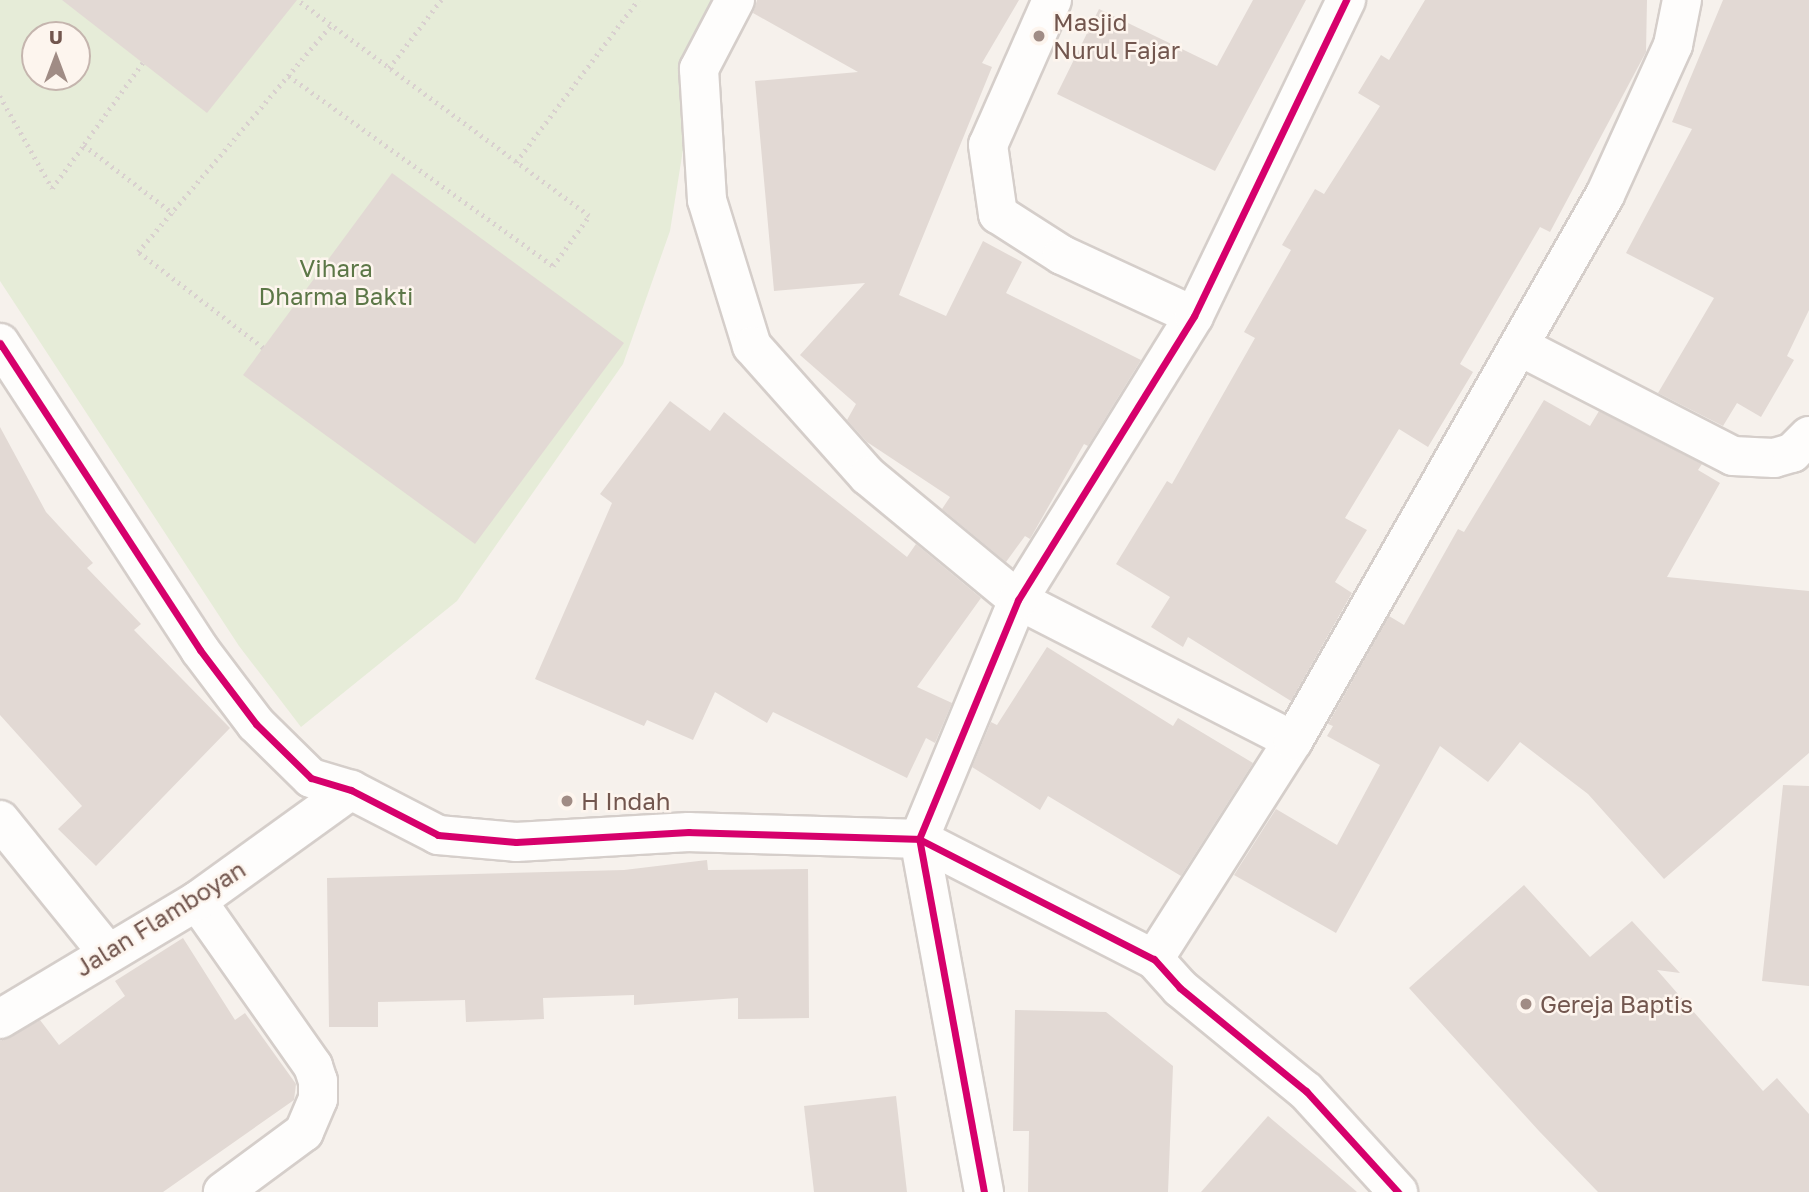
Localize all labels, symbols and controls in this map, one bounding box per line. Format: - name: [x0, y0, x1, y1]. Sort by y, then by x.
- place label: Masjid Nurul Fajar: [1053, 8, 1180, 64]
- north arrow: [21, 21, 91, 91]
- text: U: [49, 25, 63, 48]
- marker: Masjid Nurul Fajar: [1031, 28, 1047, 44]
- park label: Vihara Dharma Bakti: [259, 254, 413, 310]
- place label: H Indah: [581, 787, 671, 815]
- marker: H Indah: [559, 793, 575, 809]
- street label: Jalan Flamboyan: [70, 854, 250, 982]
- place label: Gereja Baptis: [1540, 990, 1693, 1018]
- marker: Gereja Baptis: [1518, 996, 1534, 1012]

